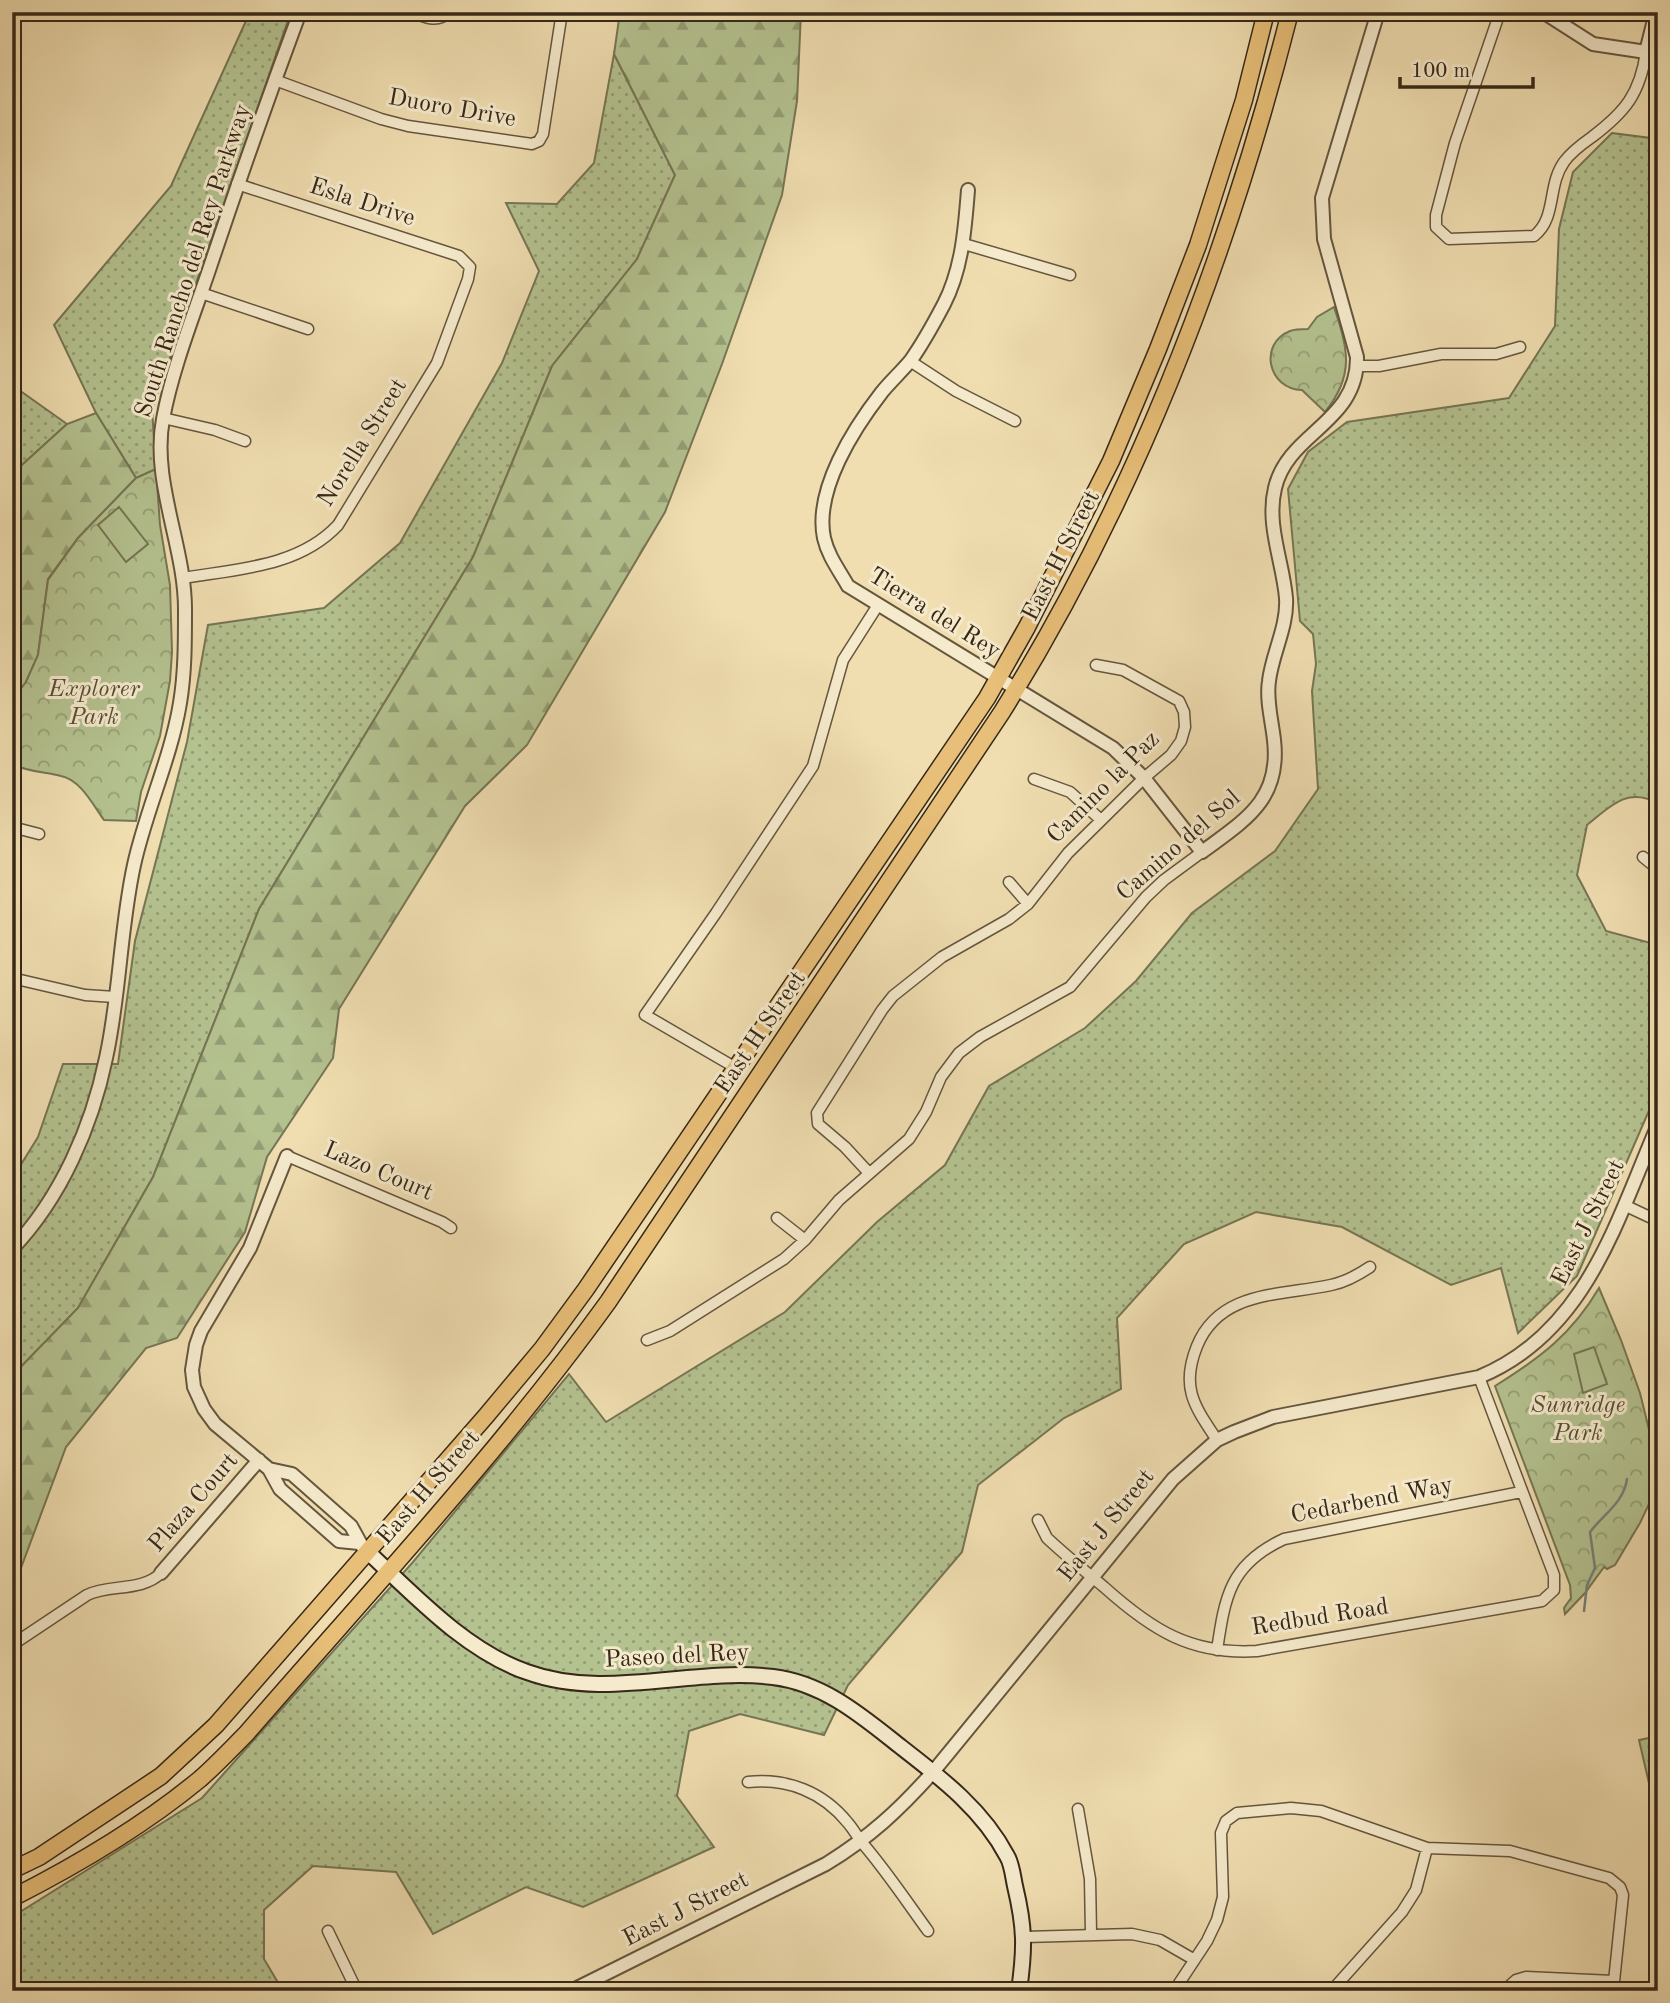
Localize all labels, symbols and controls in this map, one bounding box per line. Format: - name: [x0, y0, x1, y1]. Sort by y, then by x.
- scale bar: [1400, 46, 1534, 90]
- text: 100 m: [1411, 61, 1470, 82]
- street label: Duoro Drive: [386, 86, 518, 132]
- street label: South Rancho del Rey Parkway: [132, 101, 256, 421]
- street label: Esla Drive: [306, 175, 418, 231]
- street label: Norella Street: [314, 375, 412, 511]
- street label: East H Street: [1019, 487, 1105, 625]
- street label: Tierra del Rey: [864, 564, 1004, 664]
- park label: Explorer Park: [47, 678, 141, 730]
- street label: Camino la Paz: [1043, 727, 1165, 849]
- street label: Camino del Sol: [1113, 786, 1245, 906]
- street label: East H Street: [711, 967, 811, 1099]
- street label: Lazo Court: [320, 1138, 436, 1206]
- street label: East J Street: [1548, 1156, 1630, 1290]
- park label: Sunridge Park: [1531, 1394, 1626, 1446]
- street label: East H Street: [373, 1426, 485, 1550]
- street label: Plaza Court: [145, 1449, 243, 1557]
- street label: East J Street: [1054, 1465, 1160, 1587]
- street label: Cedarbend Way: [1289, 1473, 1455, 1529]
- street label: Redbud Road: [1250, 1595, 1390, 1641]
- street label: Paseo del Rey: [604, 1641, 750, 1673]
- street label: East J Street: [619, 1868, 753, 1952]

